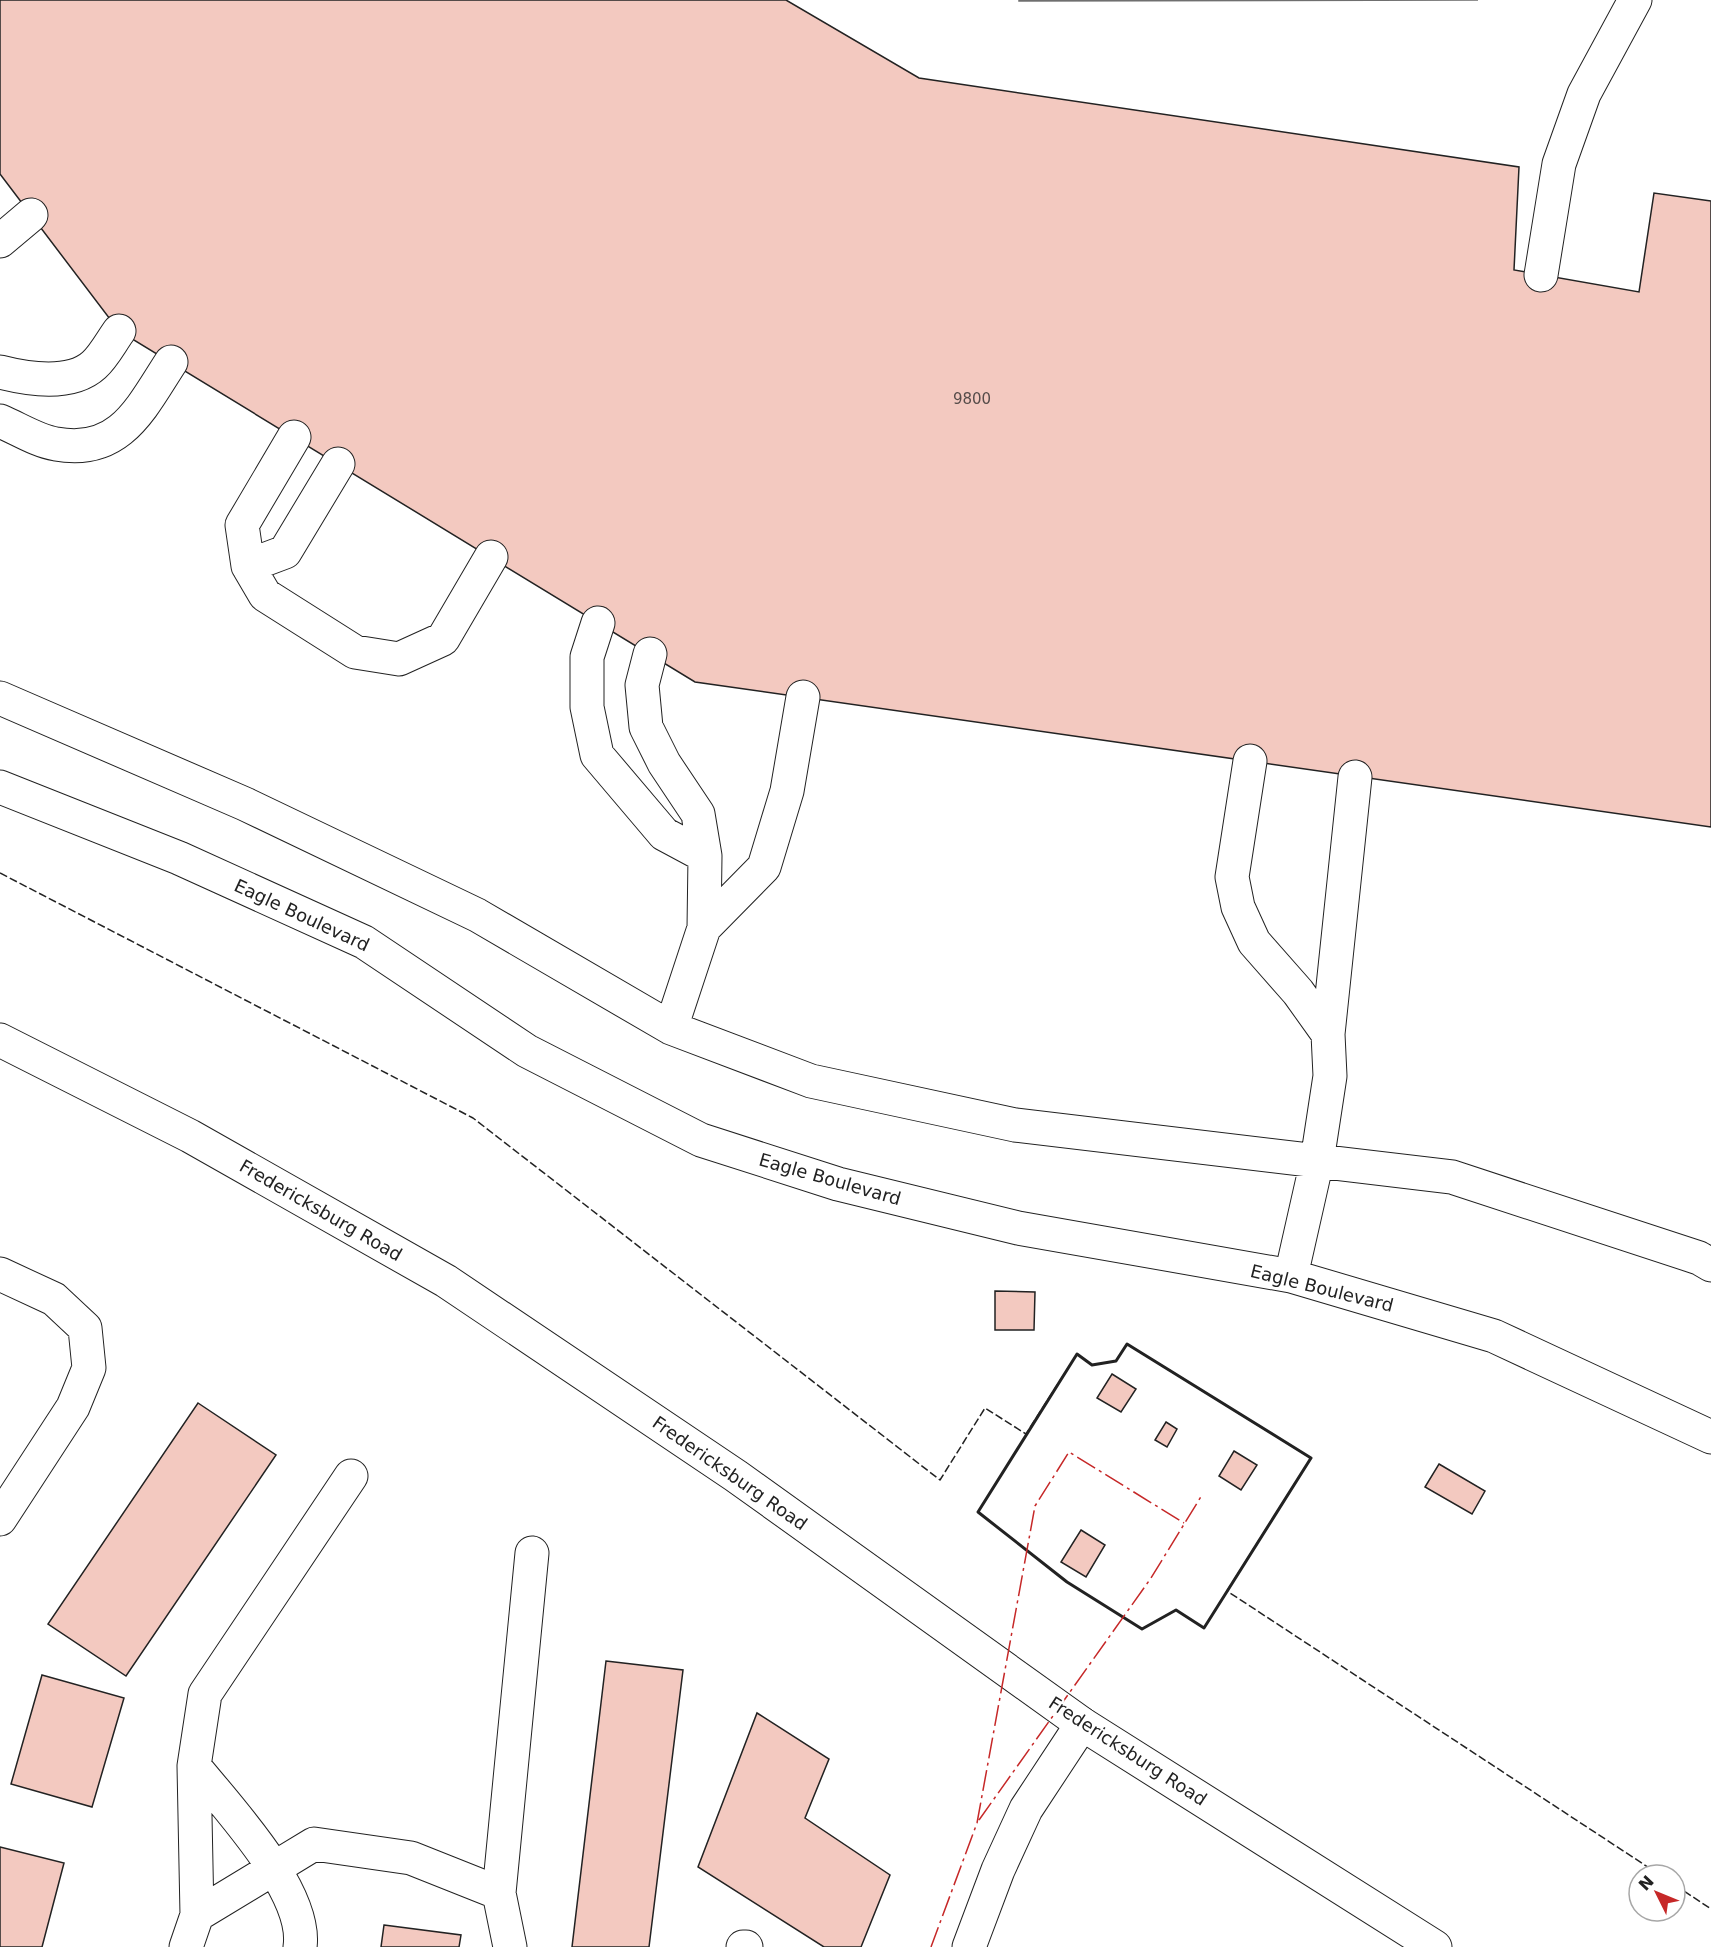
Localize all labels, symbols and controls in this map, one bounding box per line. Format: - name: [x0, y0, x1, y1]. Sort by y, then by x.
- house number: 9800: [953, 390, 991, 408]
- street label: Eagle Boulevard: [231, 874, 373, 956]
- street label: Eagle Boulevard: [757, 1149, 903, 1209]
- street label: Fredericksburg Road: [236, 1155, 406, 1265]
- street label: Eagle Boulevard: [1248, 1260, 1396, 1316]
- street label: Fredericksburg Road: [649, 1412, 811, 1534]
- street label: Fredericksburg Road: [1045, 1692, 1211, 1810]
- north arrow: [1627, 1863, 1687, 1923]
- text: N: [1635, 1872, 1658, 1894]

